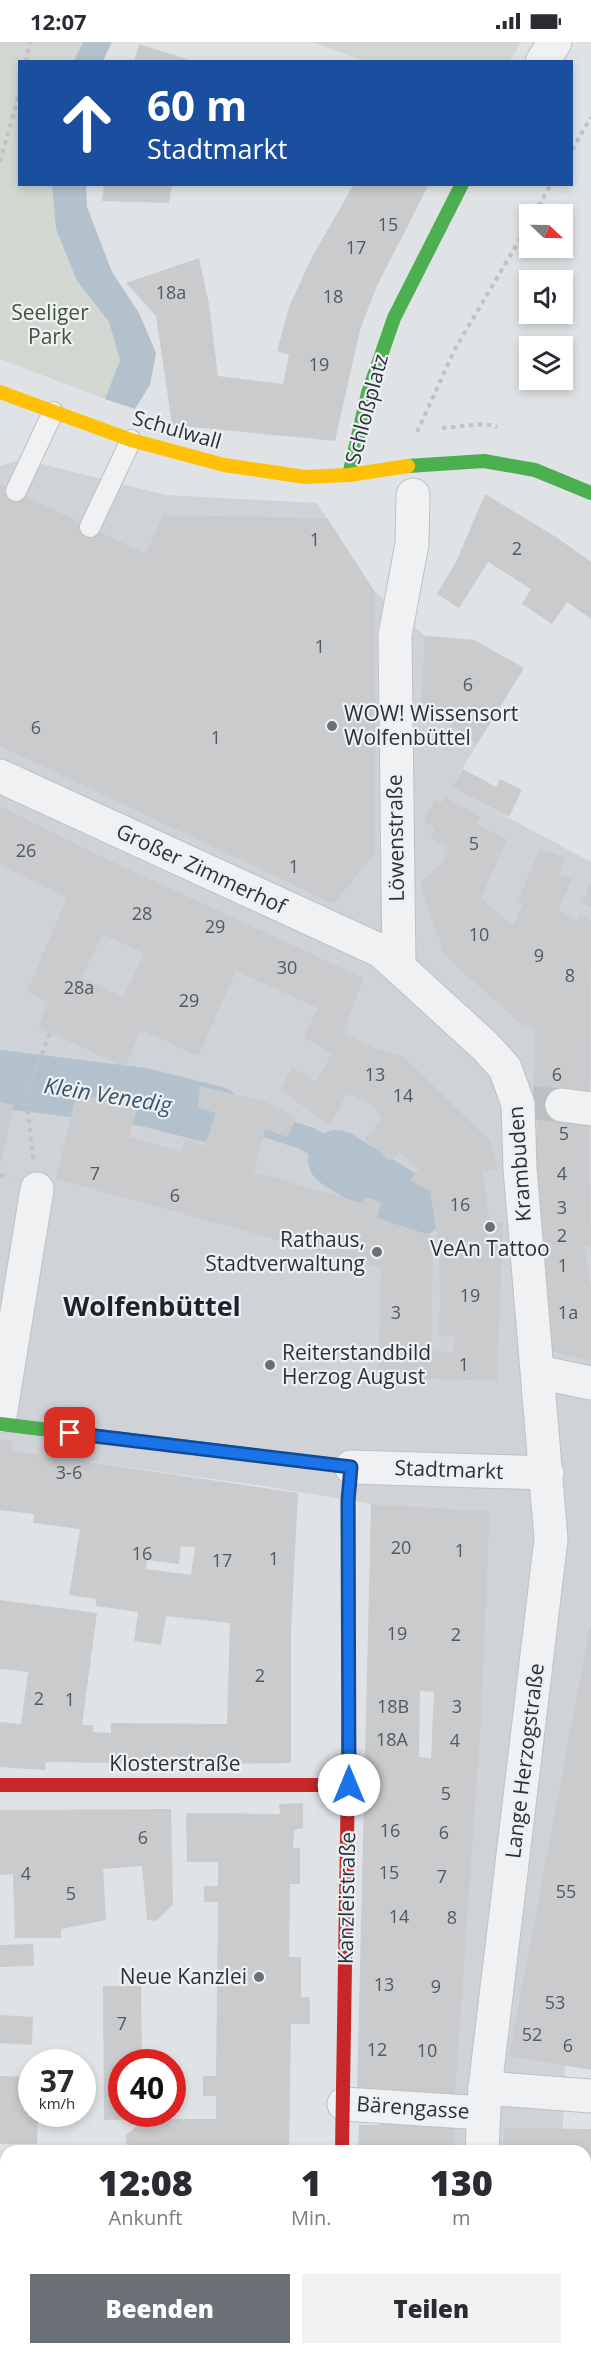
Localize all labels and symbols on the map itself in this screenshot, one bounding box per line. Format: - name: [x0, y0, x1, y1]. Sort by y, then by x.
- north arrow: [519, 204, 573, 258]
- house number: 15: [378, 212, 398, 236]
- house number: 17: [346, 235, 366, 259]
- house number: 18a: [156, 280, 186, 304]
- house number: 18: [323, 284, 343, 308]
- park label: Seeliger Park: [11, 298, 89, 350]
- street label: Schloßplatz: [338, 351, 394, 467]
- house number: 19: [309, 352, 329, 376]
- street label: Schulwall: [130, 403, 225, 455]
- house number: 1: [310, 527, 320, 551]
- house number: 2: [512, 536, 522, 560]
- house number: 1: [315, 634, 325, 658]
- house number: 6: [463, 672, 473, 696]
- place label: WOW! Wissensort Wolfenbüttel: [344, 699, 518, 751]
- house number: 6: [31, 715, 41, 739]
- marker: WOW! Wissensort Wolfenbüttel: [325, 719, 339, 733]
- house number: 1: [211, 725, 221, 749]
- street label: Löwenstraße: [380, 774, 410, 902]
- street label: Großer Zimmerhof: [112, 816, 293, 921]
- house number: 5: [469, 831, 479, 855]
- house number: 26: [16, 838, 36, 862]
- house number: 1: [289, 854, 299, 878]
- house number: 28: [132, 901, 152, 925]
- house number: 29: [205, 914, 225, 938]
- house number: 10: [469, 922, 489, 946]
- house number: 9: [534, 943, 544, 967]
- house number: 30: [277, 955, 297, 979]
- house number: 8: [565, 963, 575, 987]
- house number: 28a: [64, 975, 94, 999]
- house number: 29: [179, 988, 199, 1012]
- house number: 13: [365, 1062, 385, 1086]
- house number: 6: [552, 1062, 562, 1086]
- water label: Klein Venedig: [42, 1069, 176, 1119]
- house number: 14: [393, 1083, 413, 1107]
- street label: Krambuden: [501, 1105, 537, 1223]
- house number: 5: [559, 1121, 569, 1145]
- house number: 7: [90, 1161, 100, 1185]
- house number: 4: [557, 1161, 567, 1185]
- house number: 6: [170, 1183, 180, 1207]
- house number: 16: [450, 1192, 470, 1216]
- house number: 3: [557, 1195, 567, 1219]
- marker: VeAn Tattoo: [483, 1220, 497, 1234]
- house number: 2: [557, 1223, 567, 1247]
- place label: Rathaus, Stadtverwaltung: [205, 1225, 365, 1277]
- place label: VeAn Tattoo: [430, 1234, 550, 1262]
- marker: Rathaus, Stadtverwaltung: [370, 1245, 384, 1259]
- house number: 1: [558, 1253, 568, 1277]
- house number: 19: [460, 1283, 480, 1307]
- district label: Wolfenbüttel: [63, 1287, 241, 1324]
- house number: 3: [391, 1300, 401, 1324]
- house number: 1a: [558, 1300, 578, 1324]
- place label: Reiterstandbild Herzog August: [282, 1338, 431, 1390]
- house number: 1: [459, 1352, 469, 1376]
- marker: Reiterstandbild Herzog August: [263, 1358, 277, 1372]
- pin: [44, 1407, 95, 1458]
- street label: Stadtmarkt: [394, 1453, 504, 1485]
- house number: 3-6: [56, 1460, 82, 1484]
- house number: 20: [391, 1535, 411, 1559]
- house number: 1: [455, 1538, 465, 1562]
- house number: 16: [132, 1541, 152, 1565]
- house number: 1: [269, 1546, 279, 1570]
- house number: 17: [212, 1548, 232, 1572]
- house number: 19: [387, 1621, 407, 1645]
- house number: 2: [451, 1622, 461, 1646]
- street label: Lange Herzogstraße: [498, 1662, 550, 1860]
- house number: 2: [255, 1663, 265, 1687]
- house number: 2: [34, 1686, 44, 1710]
- house number: 1: [65, 1687, 75, 1711]
- house number: 18B: [377, 1694, 409, 1718]
- house number: 3: [452, 1694, 462, 1718]
- house number: 18A: [376, 1727, 409, 1751]
- house number: 4: [450, 1728, 460, 1752]
- street label: Klosterstraße: [109, 1749, 241, 1777]
- position arrow: [317, 1753, 381, 1817]
- house number: 5: [441, 1781, 451, 1805]
- house number: 16: [380, 1818, 400, 1842]
- house number: 6: [439, 1820, 449, 1844]
- house number: 6: [138, 1825, 148, 1849]
- street label: Kanzleistraße: [331, 1832, 361, 1964]
- house number: 15: [379, 1860, 399, 1884]
- house number: 4: [21, 1861, 31, 1885]
- house number: 7: [437, 1864, 447, 1888]
- house number: 55: [556, 1879, 576, 1903]
- house number: 5: [66, 1881, 76, 1905]
- house number: 14: [389, 1904, 409, 1928]
- house number: 8: [447, 1905, 457, 1929]
- place label: Neue Kanzlei: [120, 1962, 247, 1990]
- marker: Neue Kanzlei: [252, 1970, 266, 1984]
- house number: 13: [374, 1972, 394, 1996]
- house number: 9: [431, 1974, 441, 1998]
- house number: 53: [545, 1990, 565, 2014]
- house number: 7: [117, 2011, 127, 2035]
- house number: 52: [522, 2022, 542, 2046]
- house number: 6: [563, 2033, 573, 2057]
- house number: 12: [367, 2037, 387, 2061]
- house number: 10: [417, 2038, 437, 2062]
- speed limit sign: 40: [108, 2049, 186, 2127]
- street label: Bärengasse: [356, 2089, 471, 2125]

